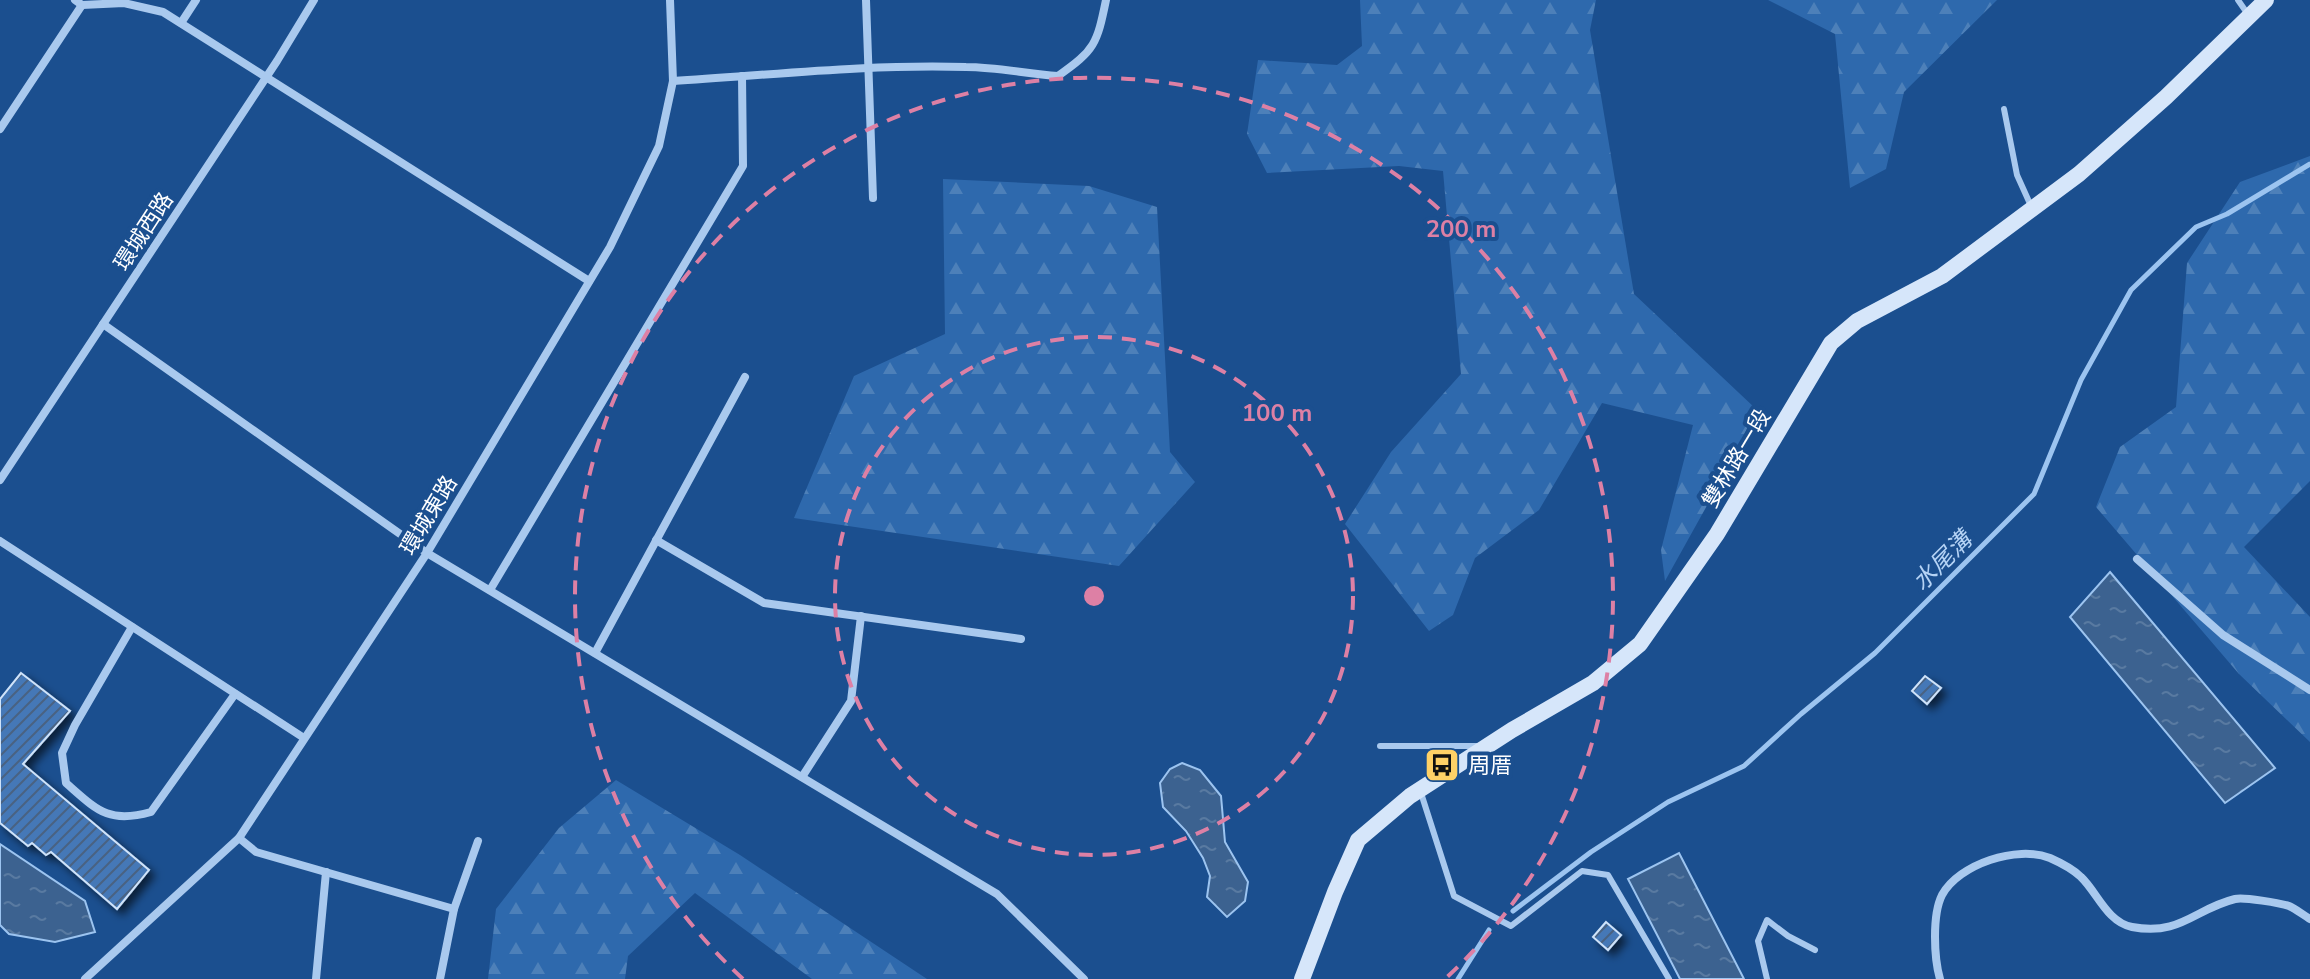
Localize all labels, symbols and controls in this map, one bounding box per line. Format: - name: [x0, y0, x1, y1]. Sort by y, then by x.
- street label: 環城西路: [107, 186, 180, 277]
- text: 200 m: [1426, 213, 1496, 245]
- text: 100 m: [1242, 397, 1312, 429]
- street label: 雙林路一段: [1696, 404, 1778, 513]
- street label: 環城東路: [393, 470, 464, 561]
- water label: 水尾溝: [1905, 522, 1981, 598]
- centre of rings: [1080, 582, 1108, 610]
- bus stop icon: 周厝: [1423, 746, 1461, 784]
- place label: 周厝: [1468, 751, 1512, 781]

